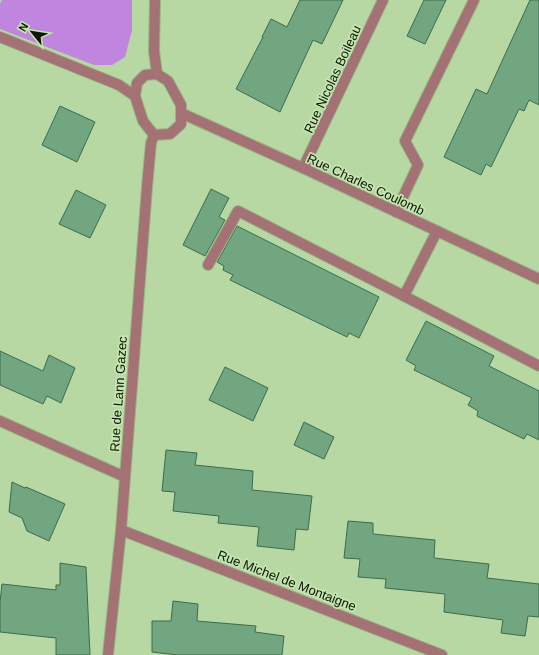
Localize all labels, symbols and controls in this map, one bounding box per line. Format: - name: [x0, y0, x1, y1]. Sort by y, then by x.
- north arrow: [12, 12, 52, 52]
- text: N: [16, 21, 31, 33]
- street label: Rue Nicolas Boileau: [301, 23, 364, 135]
- street label: Rue Charles Coulomb: [305, 151, 427, 218]
- street label: Rue de Lann Gazec: [107, 335, 130, 452]
- street label: Rue Michel de Montaigne: [215, 547, 358, 614]

